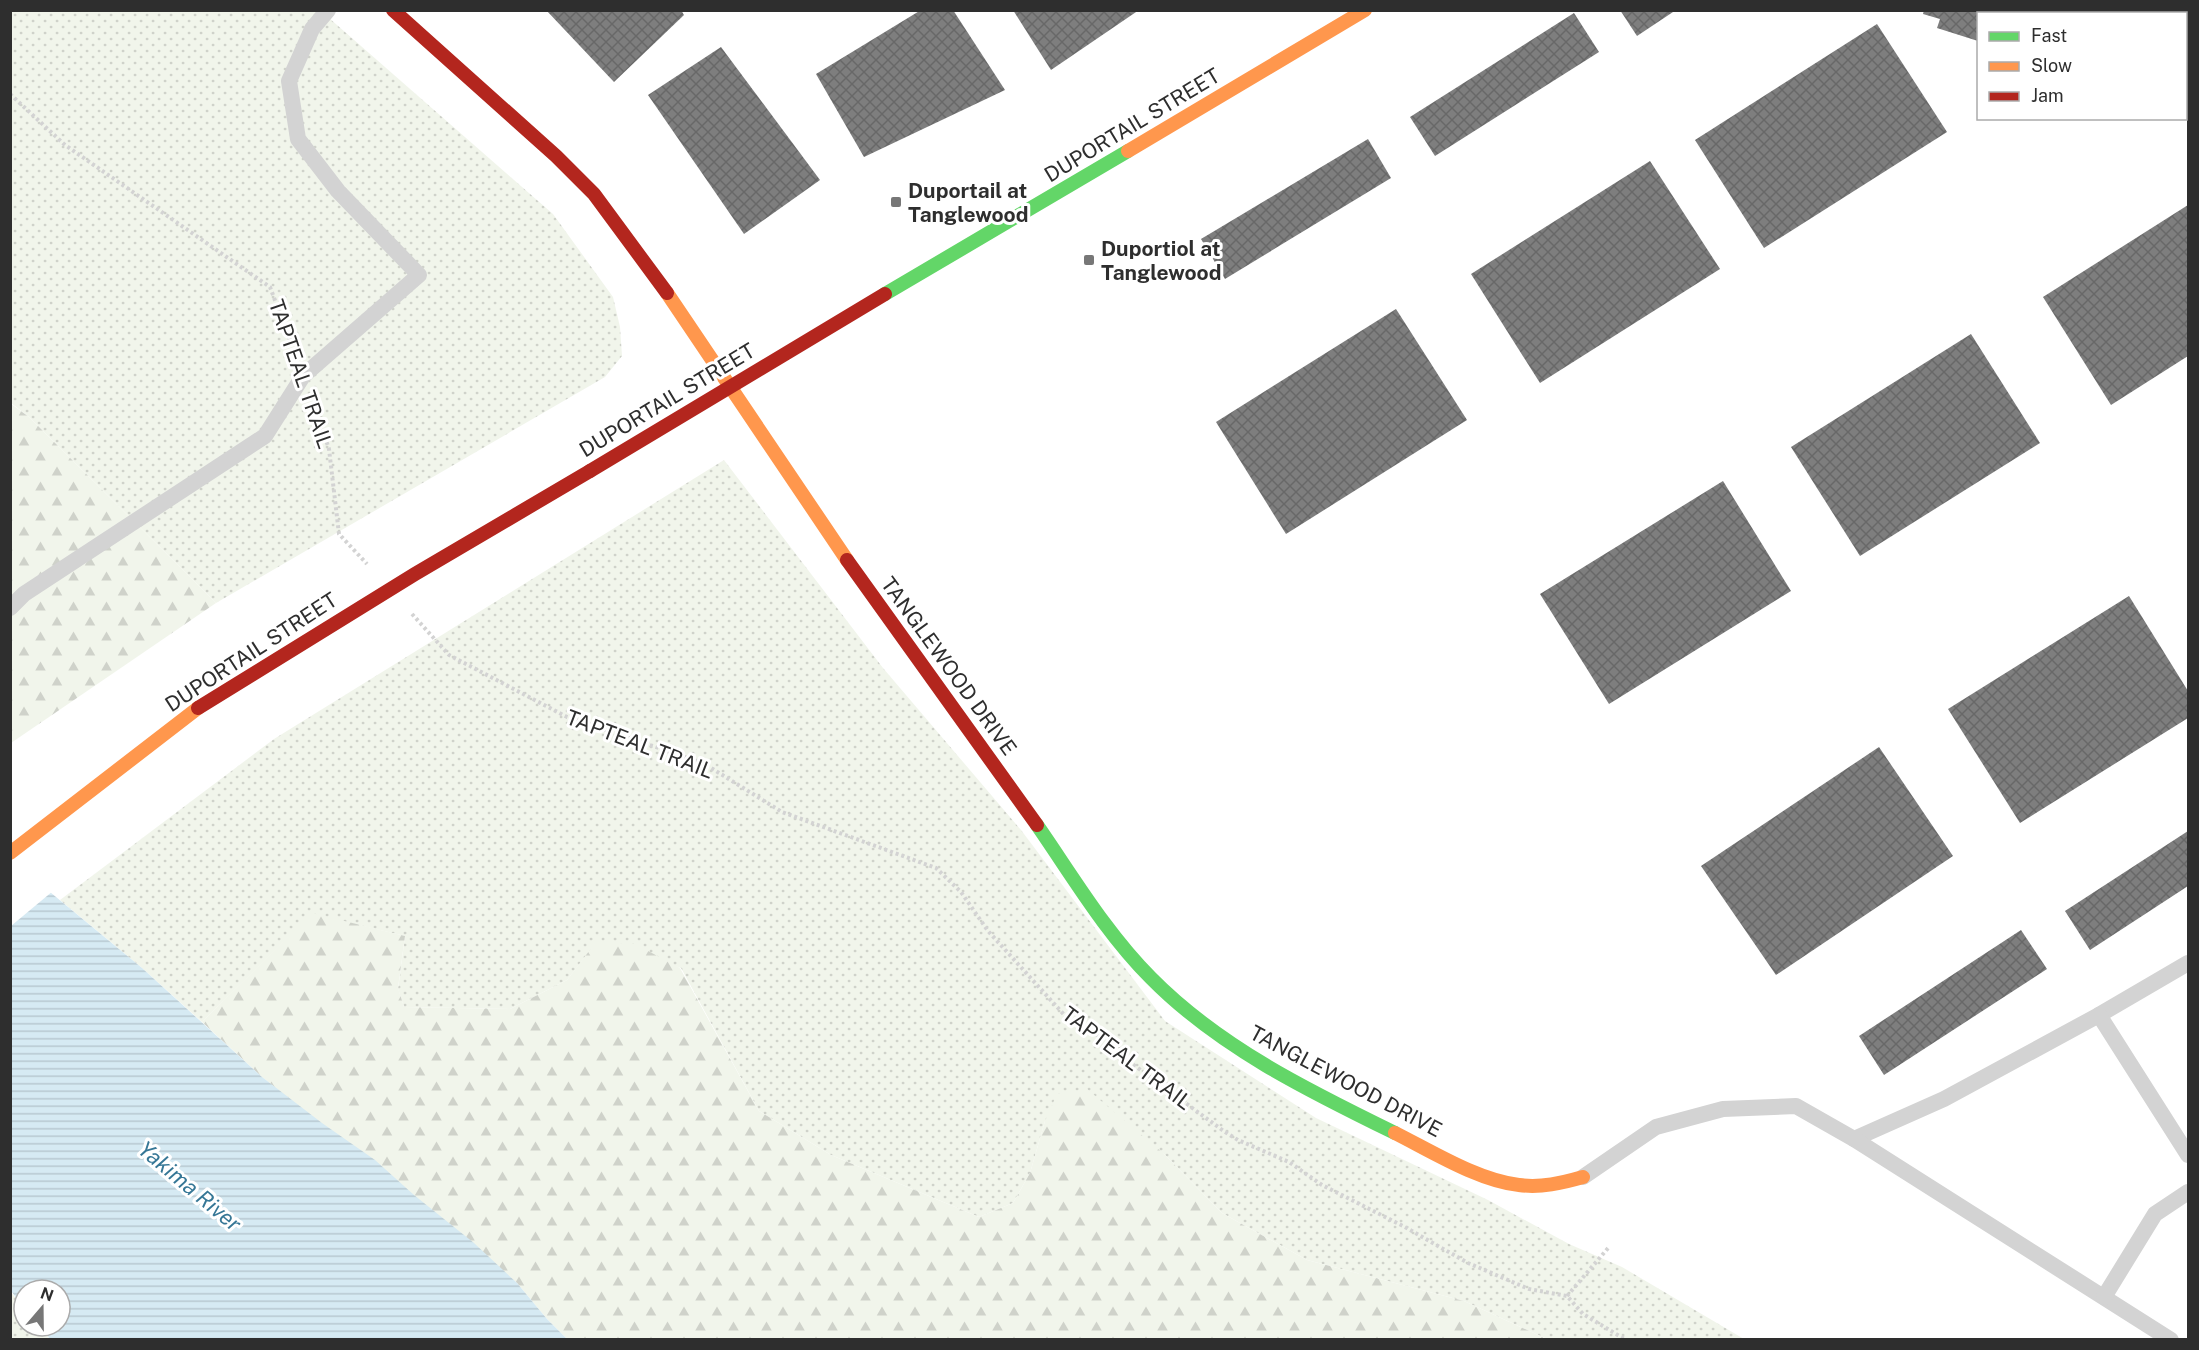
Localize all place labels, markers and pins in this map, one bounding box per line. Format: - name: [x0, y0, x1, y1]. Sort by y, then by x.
- place label: Duportail at Tanglewood: [908, 178, 1028, 227]
- marker: Duportail at Tanglewood: [889, 195, 903, 209]
- place label: Duportiol at Tanglewood: [1101, 236, 1221, 285]
- marker: Duportiol at Tanglewood: [1082, 253, 1096, 267]

